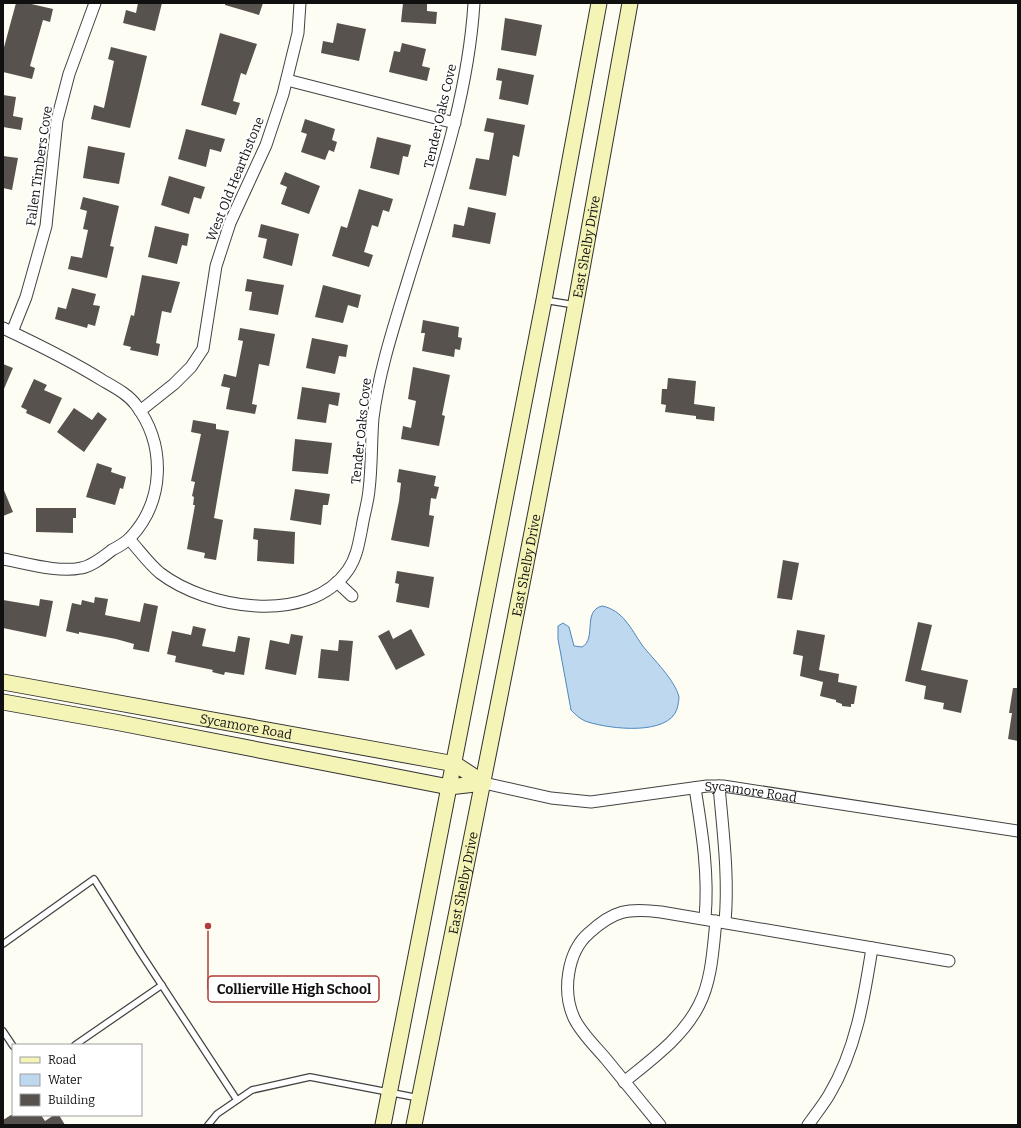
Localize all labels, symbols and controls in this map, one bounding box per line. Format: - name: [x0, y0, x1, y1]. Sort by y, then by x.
- street label: Tender Oaks Cove: [421, 62, 459, 170]
- street label: Fallen Timbers Cove: [23, 105, 55, 227]
- street label: West Old Hearthstone: [203, 115, 267, 243]
- street label: East Shelby Drive: [569, 194, 602, 299]
- street label: Tender Oaks Cove: [348, 377, 374, 485]
- street label: East Shelby Drive: [508, 513, 543, 618]
- street label: Sycamore Road: [199, 710, 294, 742]
- street label: Sycamore Road: [704, 779, 798, 805]
- street label: East Shelby Drive: [445, 830, 480, 935]
- callout: Collierville High School: [208, 976, 379, 1002]
- text: Collierville High School: [217, 981, 372, 998]
- legend: [12, 1044, 142, 1116]
- text: Road: [48, 1053, 76, 1067]
- text: Water: [48, 1073, 83, 1087]
- text: Building: [48, 1093, 95, 1107]

